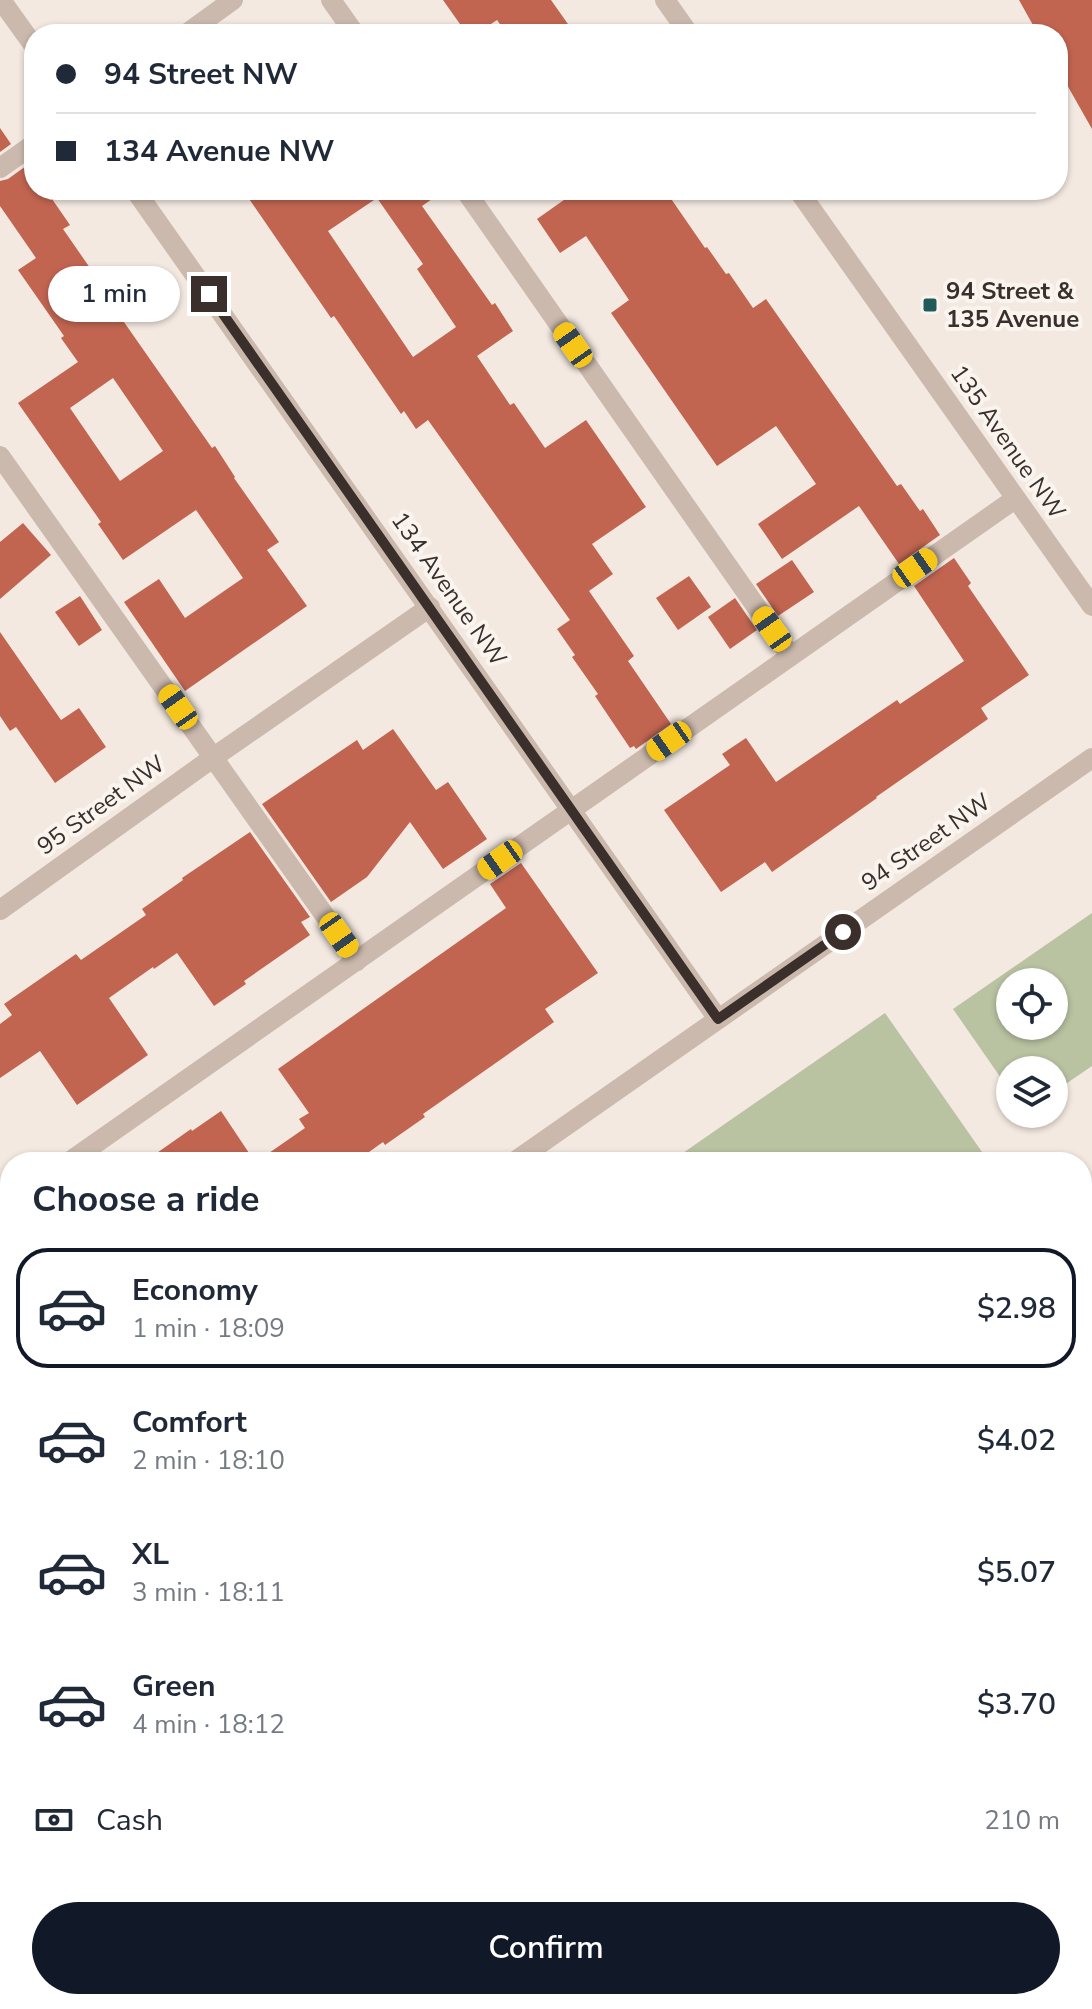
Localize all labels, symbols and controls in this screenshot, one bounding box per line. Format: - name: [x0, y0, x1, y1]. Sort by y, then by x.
- text: 94 Street NW: [104, 54, 298, 95]
- text: 134 Avenue NW: [104, 131, 334, 172]
- callout: 1 min: [49, 266, 181, 322]
- place label: 94 Street & 135 Avenue: [946, 275, 1079, 335]
- text: 1 min: [81, 276, 147, 311]
- route end: [191, 276, 227, 312]
- marker: 94 Street & 135 Avenue: [921, 296, 939, 314]
- car: [549, 318, 597, 372]
- street label: 135 Avenue NW: [943, 359, 1073, 525]
- street label: 134 Avenue NW: [384, 506, 514, 672]
- car: [888, 544, 942, 592]
- car: [748, 602, 796, 656]
- car: [154, 680, 202, 734]
- car: [642, 717, 696, 765]
- street label: 95 Street NW: [31, 748, 171, 862]
- street label: 94 Street NW: [855, 786, 997, 898]
- car: [473, 836, 527, 884]
- car: [315, 908, 363, 962]
- route start: [825, 914, 861, 950]
- map controls: [996, 968, 1068, 1128]
- button: locate: [996, 968, 1068, 1040]
- button: layers: [996, 1056, 1068, 1128]
- text: Choose a ride: [32, 1175, 260, 1224]
- text: Economy: [132, 1270, 258, 1311]
- icon: car: [36, 1272, 108, 1344]
- text: $2.98: [977, 1288, 1056, 1329]
- text: 1 min · 18:09: [132, 1311, 285, 1346]
- text: Comfort: [132, 1402, 247, 1443]
- icon: car: [36, 1404, 108, 1476]
- text: $4.02: [977, 1420, 1056, 1461]
- text: 2 min · 18:10: [132, 1443, 285, 1478]
- text: XL: [132, 1534, 169, 1575]
- icon: car: [36, 1536, 108, 1608]
- text: $5.07: [977, 1552, 1056, 1593]
- text: 3 min · 18:11: [132, 1575, 285, 1610]
- text: Green: [132, 1666, 216, 1707]
- icon: car: [36, 1668, 108, 1740]
- text: $3.70: [977, 1684, 1056, 1725]
- text: 4 min · 18:12: [132, 1707, 285, 1742]
- icon: cash: [32, 1798, 76, 1842]
- text: Cash: [96, 1800, 163, 1841]
- text: 210 m: [984, 1803, 1060, 1838]
- button: Confirm: [32, 1902, 1060, 1994]

